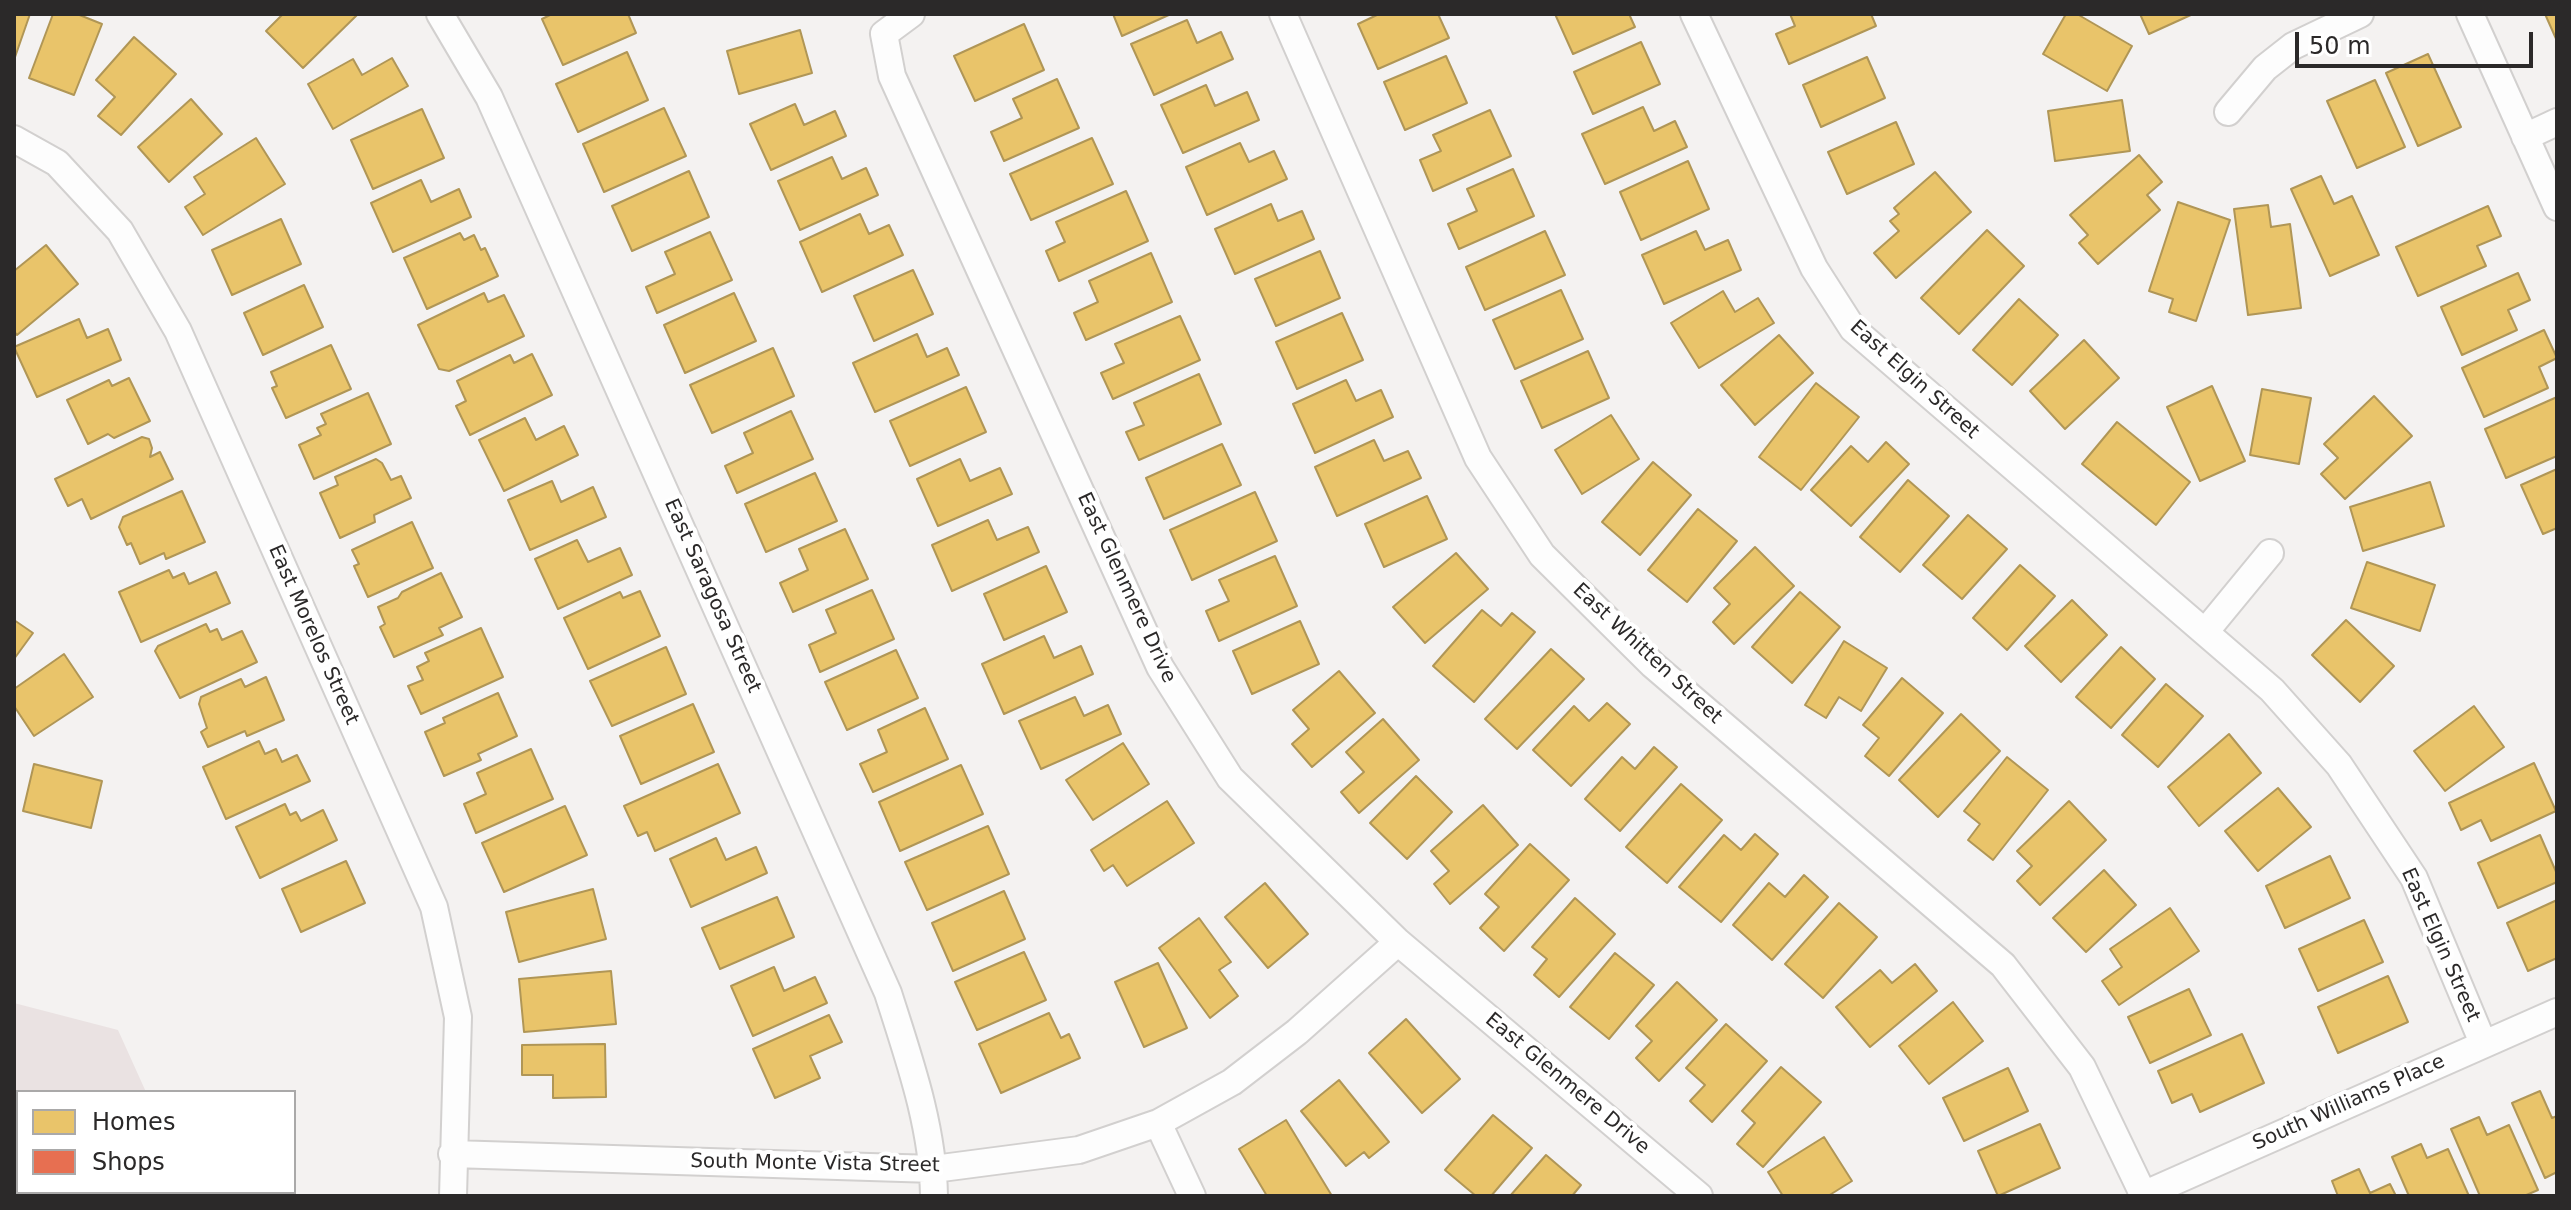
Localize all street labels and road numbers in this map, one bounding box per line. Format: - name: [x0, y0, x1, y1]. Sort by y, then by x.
- street label: East Elgin Street: [1844, 316, 1984, 444]
- street label: East Glenmere Drive: [1071, 489, 1181, 687]
- street label: East Saragosa Street: [658, 495, 766, 697]
- street label: East Morelos Street: [262, 541, 364, 729]
- street label: East Whitten Street: [1567, 579, 1727, 729]
- street label: East Elgin Street: [2395, 864, 2485, 1026]
- street label: East Glenmere Drive: [1480, 1008, 1654, 1160]
- street label: South Williams Place: [2249, 1050, 2449, 1156]
- street label: South Monte Vista Street: [690, 1150, 940, 1178]

